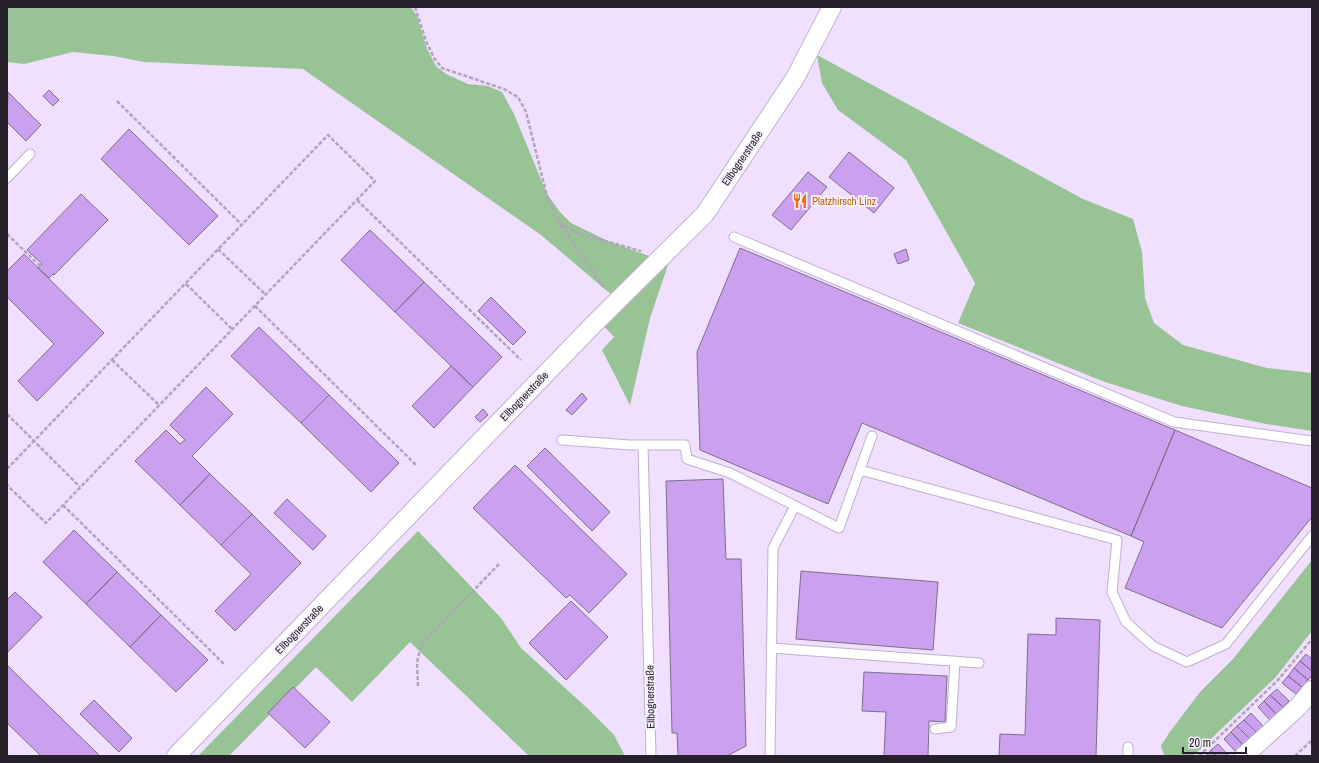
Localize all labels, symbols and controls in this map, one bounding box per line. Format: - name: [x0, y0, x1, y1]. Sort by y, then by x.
- street label: Ellbognerstraße: [718, 128, 766, 188]
- restaurant icon: Platzhirsch Linz: [791, 192, 809, 210]
- place label: Platzhirsch Linz: [812, 194, 877, 208]
- street label: Ellbognerstraße: [497, 368, 551, 424]
- street label: Ellbognerstraße: [272, 601, 326, 657]
- street label: Ellbognerstraße: [642, 665, 658, 729]
- scale bar: [1183, 729, 1246, 755]
- text: 20 m: [1189, 735, 1211, 751]

